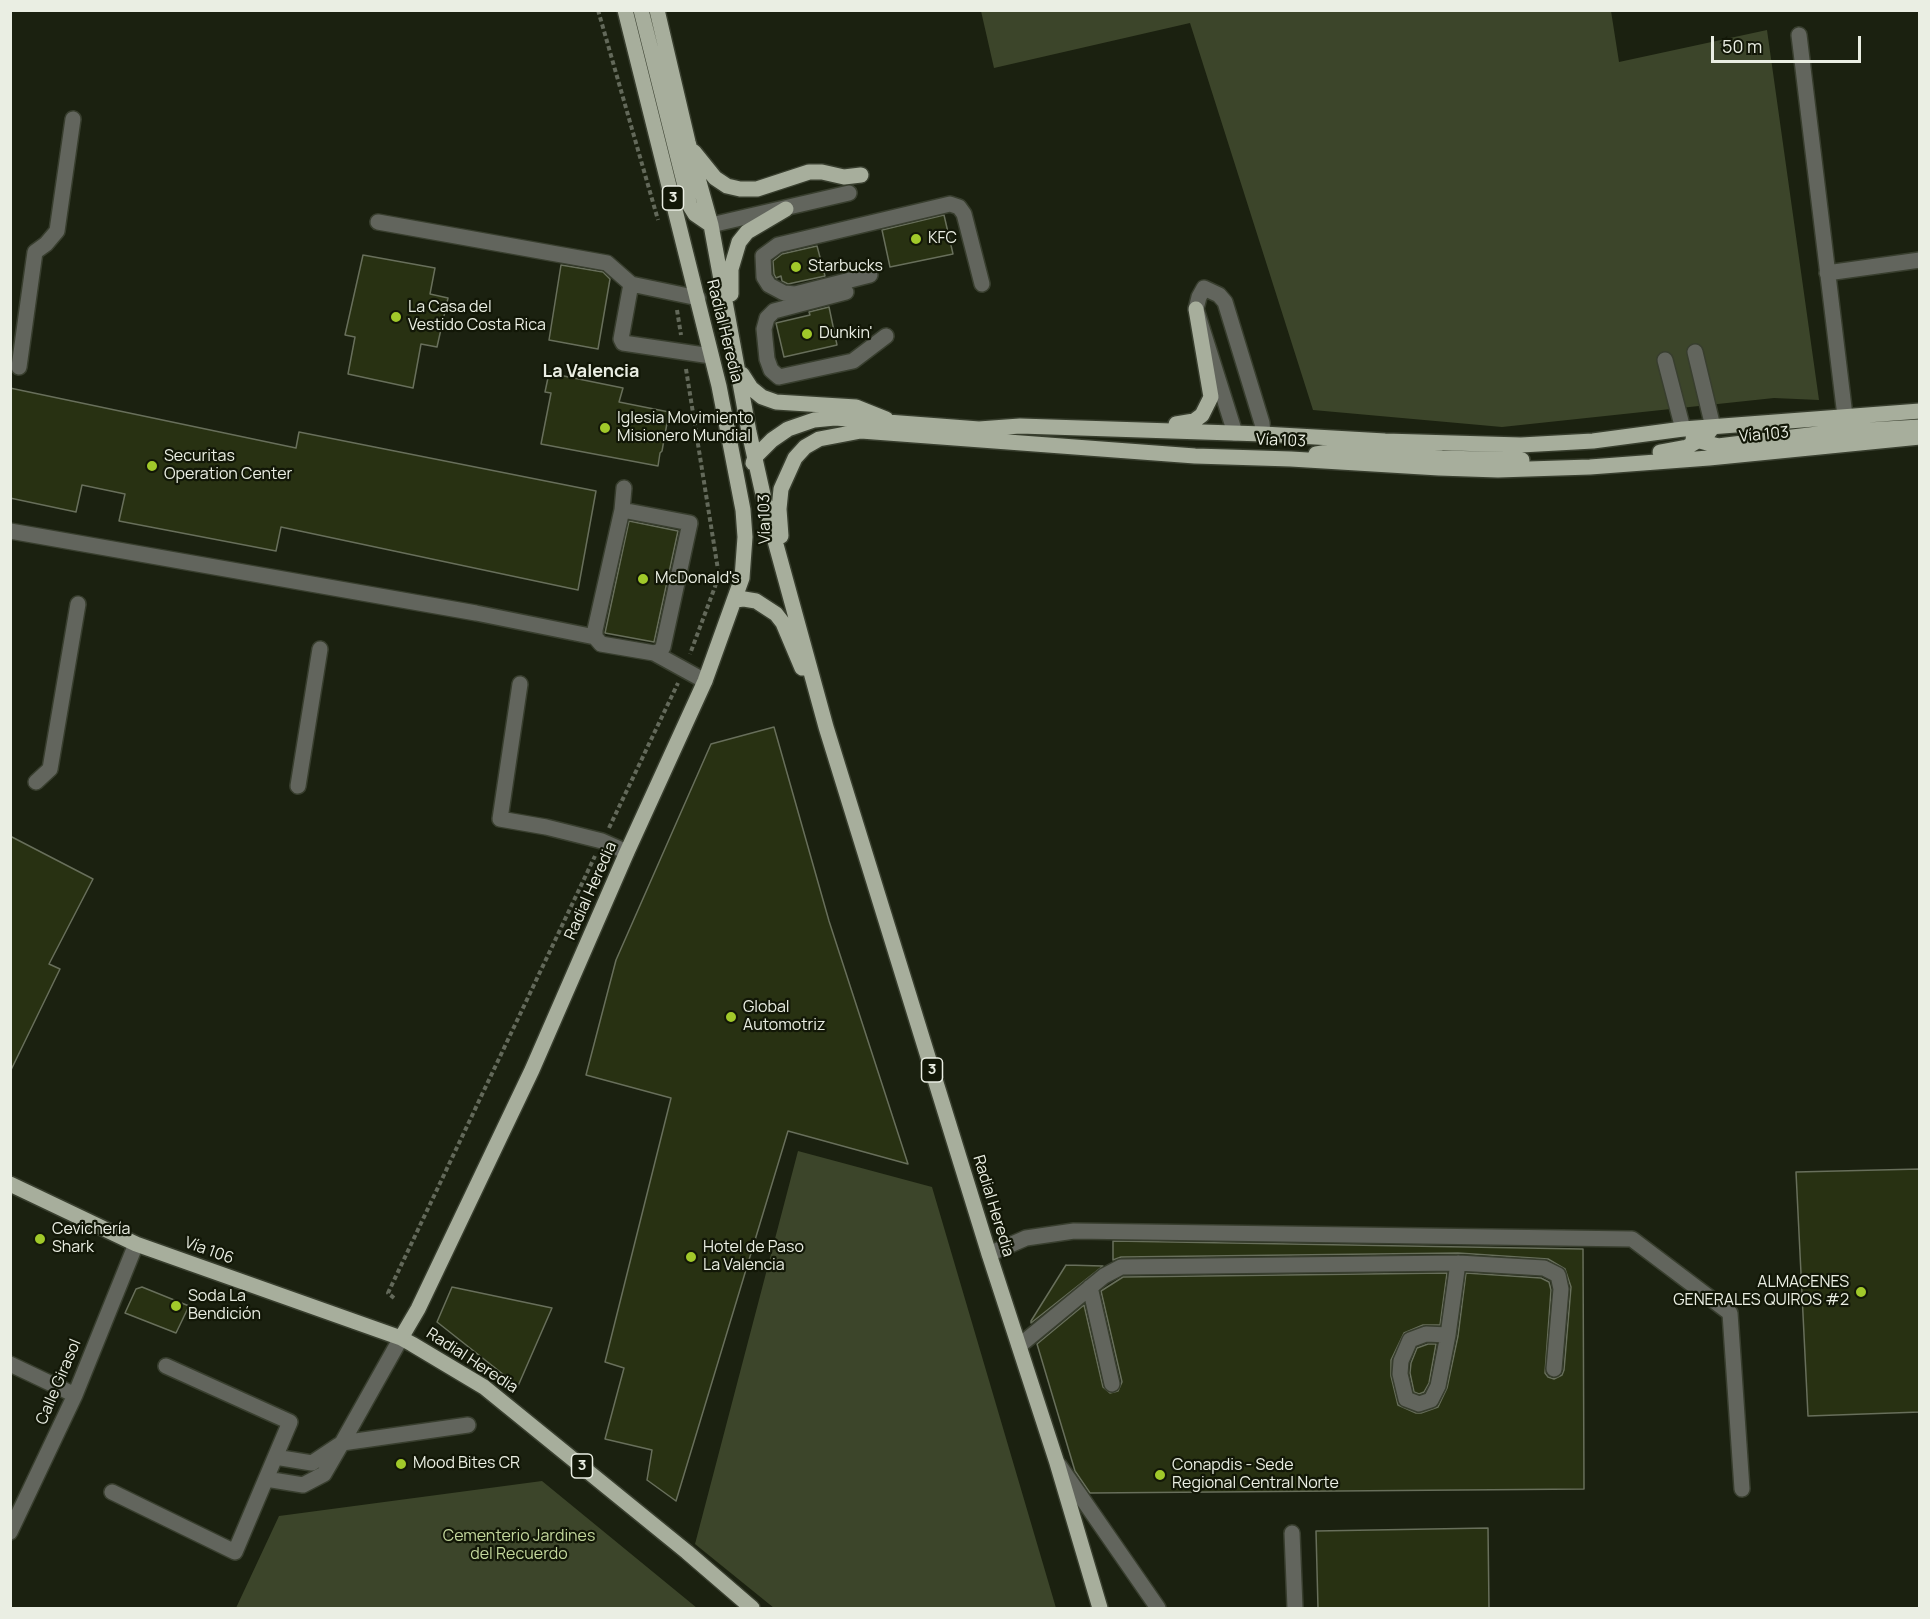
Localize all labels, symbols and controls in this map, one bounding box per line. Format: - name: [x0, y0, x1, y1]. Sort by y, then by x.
- scale bar: [1714, 24, 1864, 62]
- text: 50 m: [1722, 34, 1762, 58]
- road number: 3: [662, 186, 684, 210]
- place label: KFC: [928, 229, 957, 249]
- marker: KFC: [909, 232, 923, 246]
- place label: Starbucks: [808, 257, 883, 277]
- marker: Starbucks: [789, 260, 803, 274]
- street label: Radial Heredia: [702, 278, 746, 384]
- place label: La Casa del Vestido Costa Rica: [408, 298, 546, 336]
- marker: La Casa del Vestido Costa Rica: [389, 310, 403, 324]
- place label: Dunkin': [819, 324, 873, 344]
- marker: Dunkin': [800, 327, 814, 341]
- district label: La Valencia: [543, 361, 639, 383]
- place label: Iglesia Movimiento Misionero Mundial: [617, 409, 753, 447]
- marker: Iglesia Movimiento Misionero Mundial: [598, 421, 612, 435]
- street label: Vía 103: [1738, 423, 1790, 447]
- street label: Vía 103: [1256, 431, 1306, 451]
- place label: Securitas Operation Center: [164, 447, 292, 485]
- marker: Securitas Operation Center: [145, 459, 159, 473]
- street label: Vía 103: [755, 494, 775, 544]
- place label: McDonald's: [655, 569, 740, 589]
- marker: McDonald's: [636, 572, 650, 586]
- street label: Radial Heredia: [561, 839, 621, 943]
- place label: Global Automotriz: [743, 998, 826, 1036]
- marker: Global Automotriz: [724, 1010, 738, 1024]
- road number: 3: [922, 1058, 942, 1082]
- street label: Radial Heredia: [968, 1153, 1018, 1259]
- place label: Cevichería Shark: [52, 1220, 130, 1258]
- marker: Cevichería Shark: [33, 1232, 47, 1246]
- street label: Vía 106: [182, 1233, 236, 1269]
- place label: Hotel de Paso La Valencia: [703, 1238, 804, 1276]
- marker: Hotel de Paso La Valencia: [684, 1250, 698, 1264]
- place label: ALMACENES GENERALES QUIROS #2: [1673, 1273, 1849, 1311]
- marker: ALMACENES GENERALES QUIROS #2: [1854, 1285, 1868, 1299]
- place label: Soda La Bendición: [188, 1287, 261, 1325]
- marker: Soda La Bendición: [169, 1299, 183, 1313]
- street label: Radial Heredia: [423, 1324, 521, 1398]
- street label: Calle Girasol: [32, 1336, 86, 1428]
- place label: Mood Bites CR: [413, 1454, 520, 1474]
- road number: 3: [572, 1454, 592, 1478]
- place label: Conapdis - Sede Regional Central Norte: [1172, 1456, 1339, 1494]
- marker: Mood Bites CR: [394, 1457, 408, 1471]
- marker: Conapdis - Sede Regional Central Norte: [1153, 1468, 1167, 1482]
- park label: Cementerio Jardines del Recuerdo: [443, 1527, 595, 1565]

